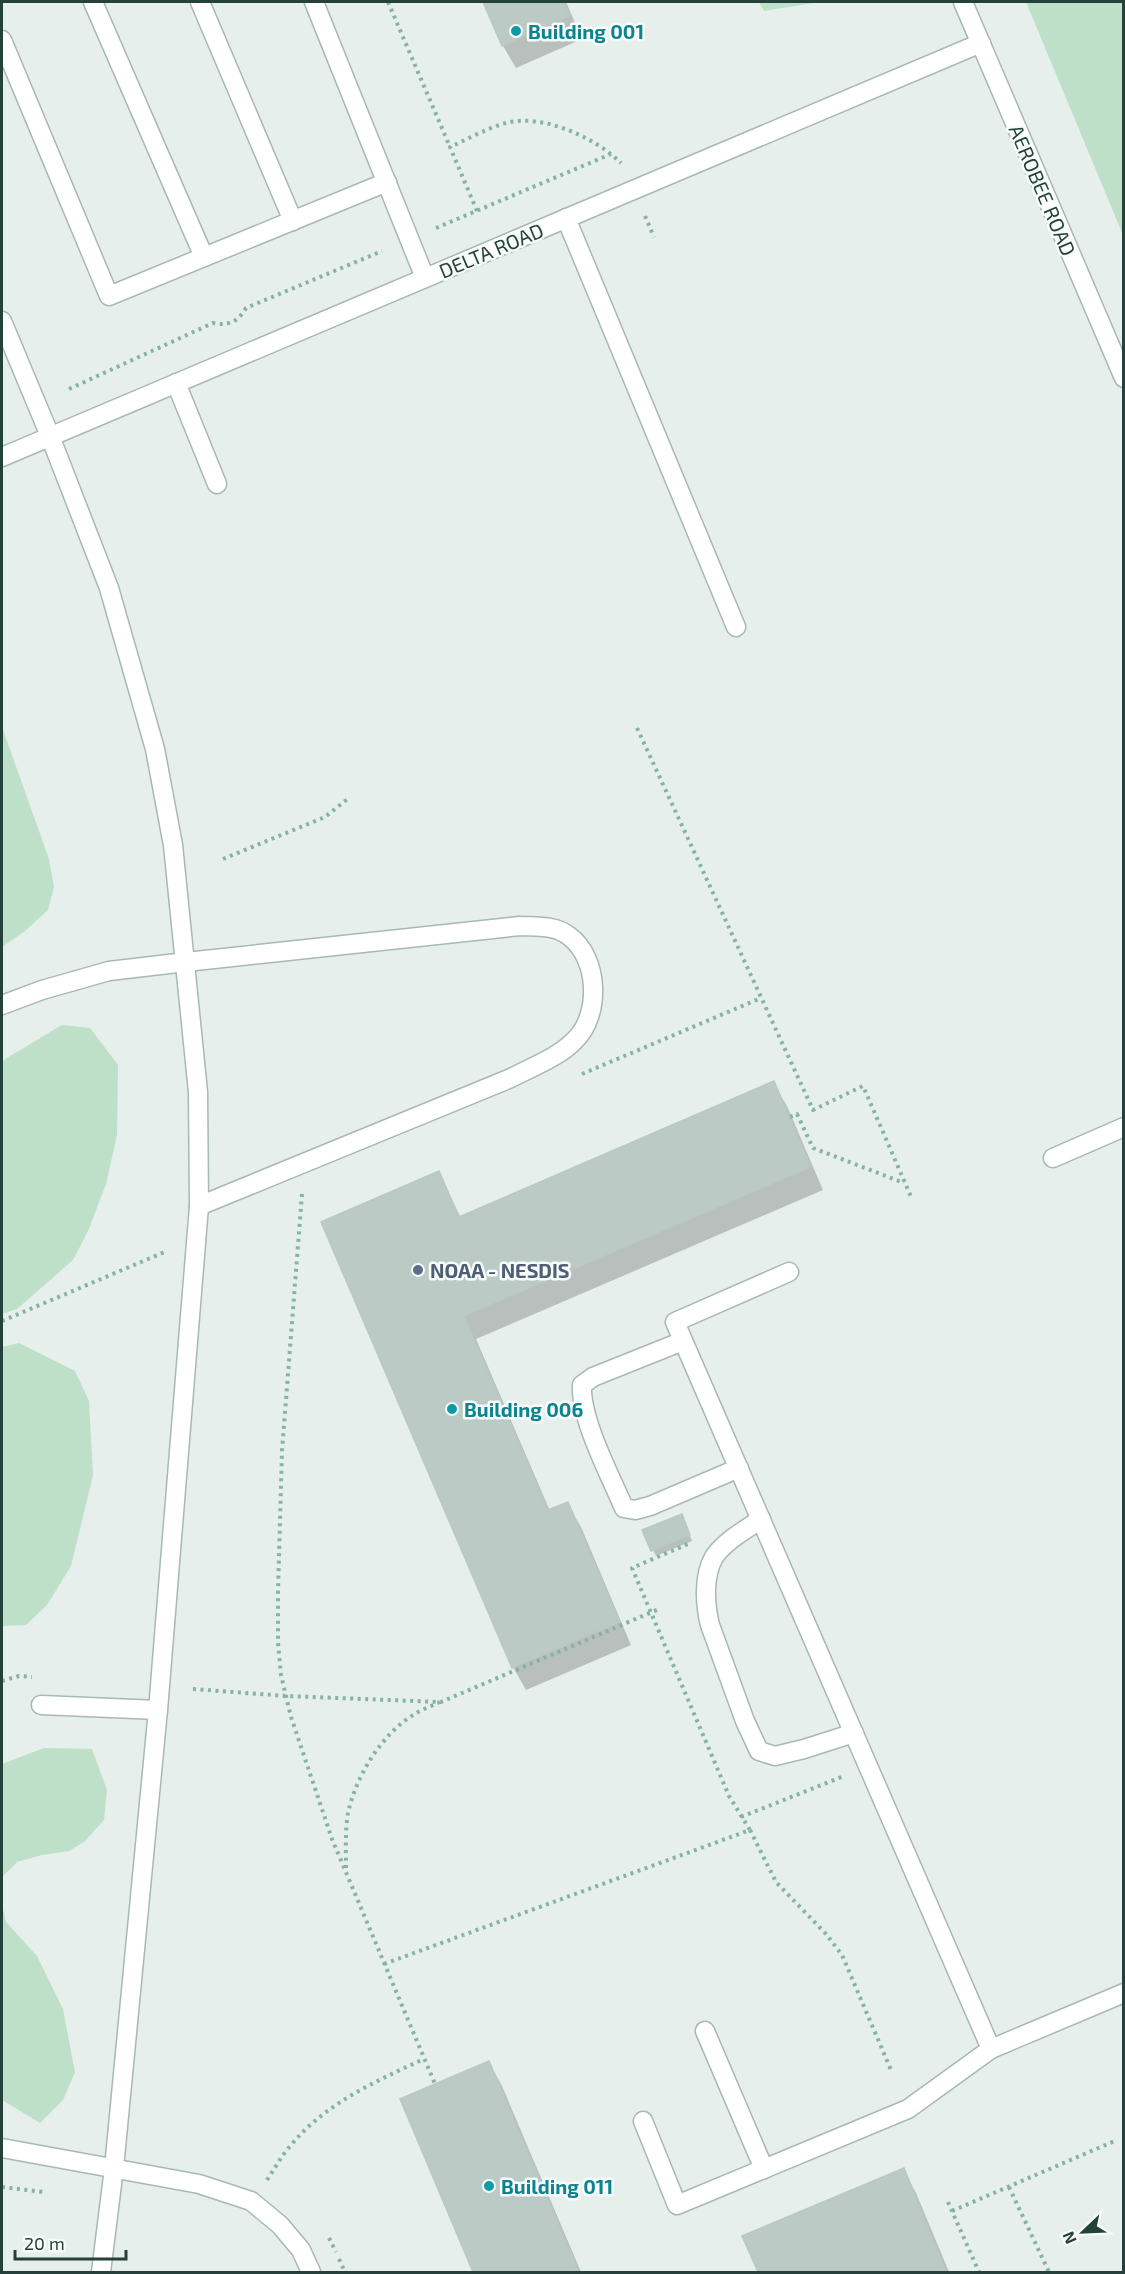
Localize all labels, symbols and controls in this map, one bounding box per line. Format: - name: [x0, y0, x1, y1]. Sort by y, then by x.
- place label: Building 001: [528, 19, 644, 43]
- marker: Building 001: [509, 24, 523, 38]
- street label: AEROBEE ROAD: [1005, 121, 1081, 259]
- street label: DELTA ROAD: [435, 217, 547, 283]
- place label: NOAA - NESDIS: [430, 1258, 570, 1282]
- marker: NOAA - NESDIS: [411, 1263, 425, 1277]
- place label: Building 006: [464, 1397, 583, 1421]
- marker: Building 006: [445, 1402, 459, 1416]
- place label: Building 011: [501, 2174, 613, 2198]
- marker: Building 011: [482, 2179, 496, 2193]
- north arrow: [1053, 2202, 1113, 2262]
- scale bar: [15, 2223, 126, 2261]
- text: N: [1058, 2229, 1080, 2247]
- text: 20 m: [24, 2232, 65, 2254]

